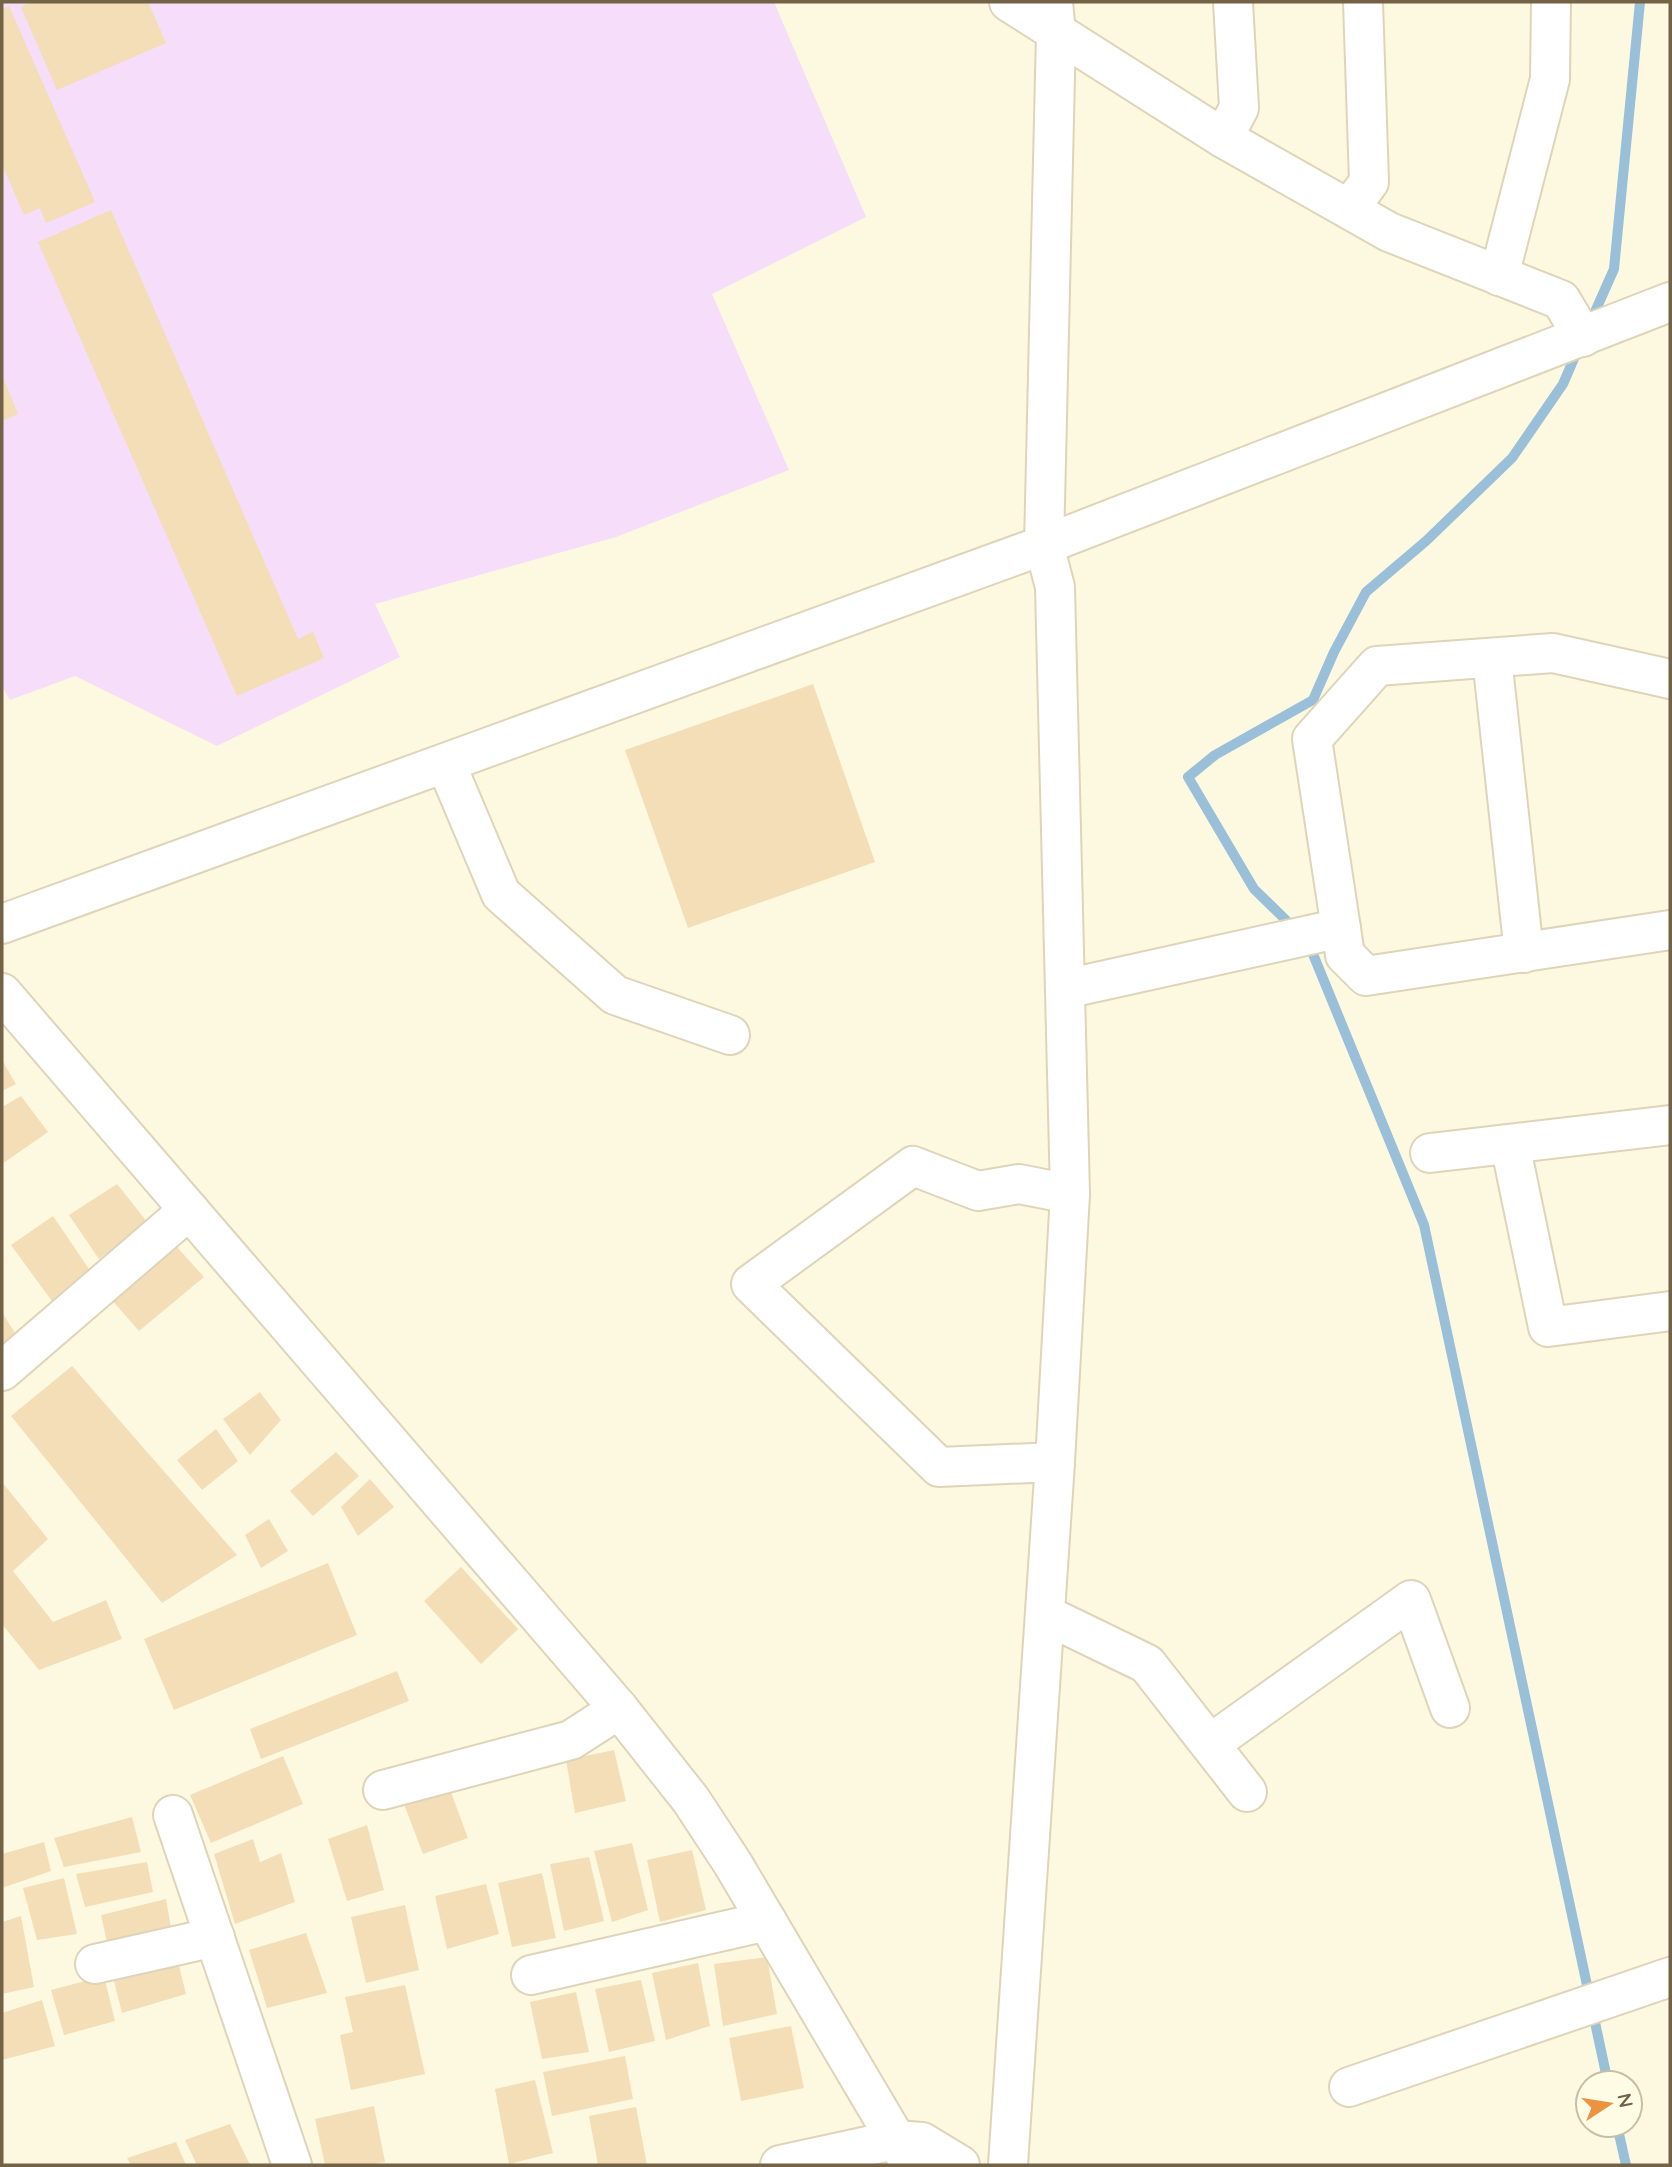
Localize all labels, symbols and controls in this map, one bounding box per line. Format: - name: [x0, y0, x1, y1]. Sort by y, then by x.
- north arrow: [1574, 2069, 1644, 2139]
- text: N: [1612, 2091, 1639, 2110]

